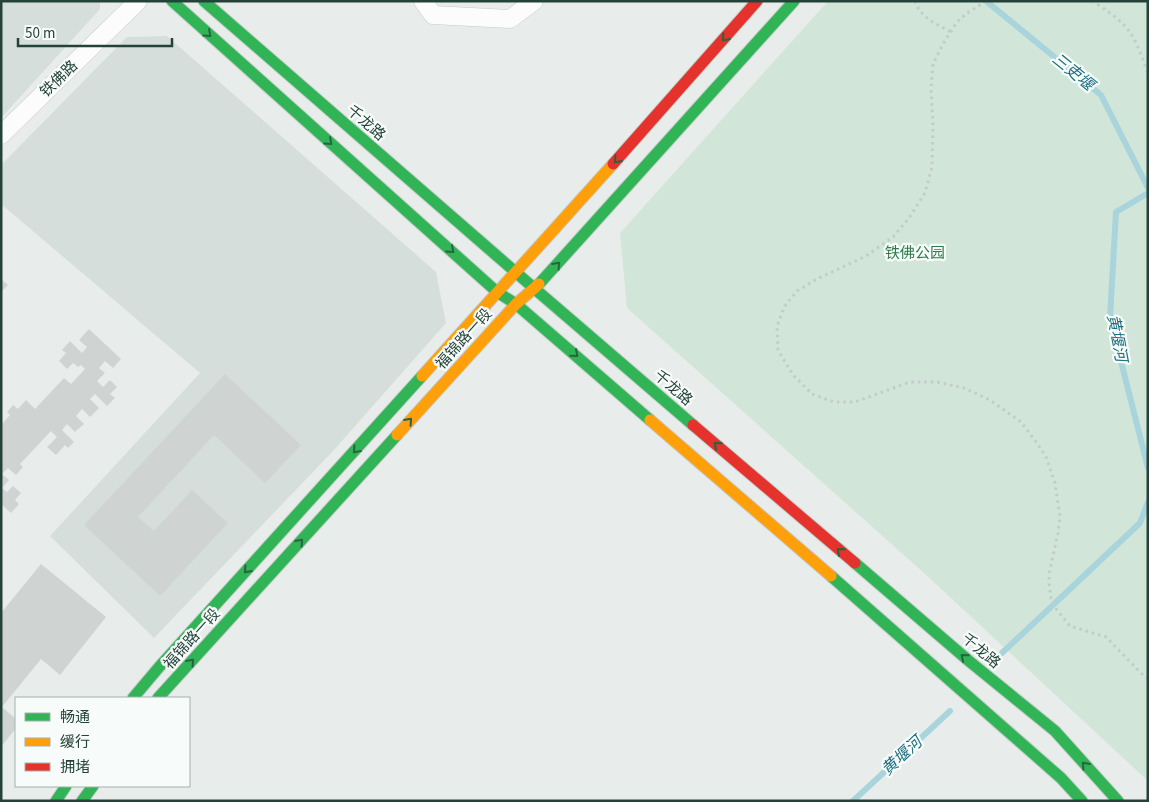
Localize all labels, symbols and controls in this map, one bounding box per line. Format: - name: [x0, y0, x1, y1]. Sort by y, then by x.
- scale bar: [18, 15, 171, 47]
- text: 50 m: [25, 23, 55, 44]
- one-way arrow: [203, 28, 212, 37]
- one-way arrow: [721, 32, 730, 41]
- water label: 三吏堰: [1047, 48, 1101, 98]
- street label: 铁佛路: [36, 56, 82, 102]
- street label: 千龙路: [342, 100, 390, 146]
- one-way arrow: [324, 136, 333, 145]
- one-way arrow: [614, 154, 623, 163]
- park label: 铁佛公园: [885, 243, 945, 264]
- one-way arrow: [445, 244, 454, 253]
- one-way arrow: [551, 262, 560, 271]
- street label: 福锦路一段: [431, 304, 497, 374]
- water label: 黄堰河: [1102, 312, 1133, 367]
- one-way arrow: [569, 349, 578, 358]
- street label: 千龙路: [649, 365, 697, 411]
- one-way arrow: [403, 418, 412, 427]
- one-way arrow: [714, 443, 723, 451]
- one-way arrow: [353, 444, 362, 453]
- one-way arrow: [294, 538, 303, 547]
- one-way arrow: [837, 548, 846, 557]
- one-way arrow: [244, 565, 253, 574]
- street label: 福锦路一段: [159, 604, 225, 674]
- street label: 千龙路: [957, 628, 1005, 674]
- one-way arrow: [961, 654, 970, 662]
- one-way arrow: [185, 659, 194, 668]
- legend: [15, 697, 190, 787]
- text: 畅通: [60, 707, 90, 728]
- water label: 黄堰河: [877, 730, 929, 780]
- text: 缓行: [60, 732, 90, 753]
- text: 拥堵: [60, 757, 90, 778]
- one-way arrow: [1082, 761, 1091, 770]

